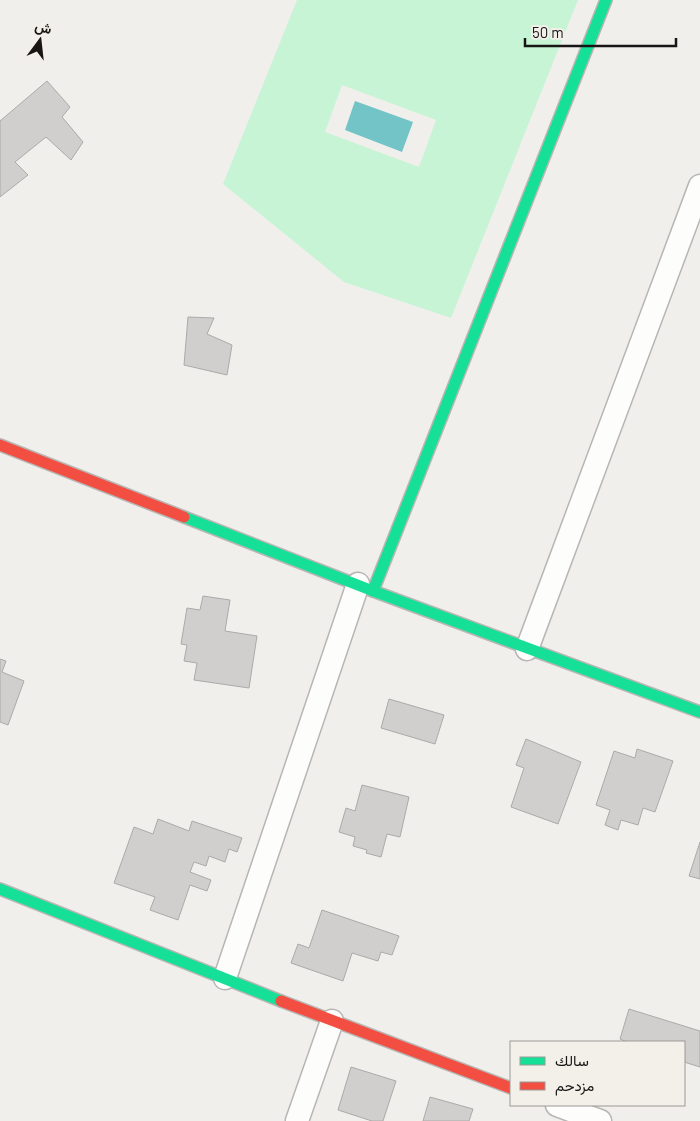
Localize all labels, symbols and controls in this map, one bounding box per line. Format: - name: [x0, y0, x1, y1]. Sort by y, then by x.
- north arrow: [15, 15, 65, 65]
- scale bar: [525, 15, 676, 47]
- text: ش: [33, 17, 54, 38]
- text: 50 m: [532, 23, 564, 41]
- legend: [510, 1041, 685, 1106]
- text: سالك: [555, 1051, 589, 1069]
- text: مزدحم: [555, 1076, 594, 1096]

